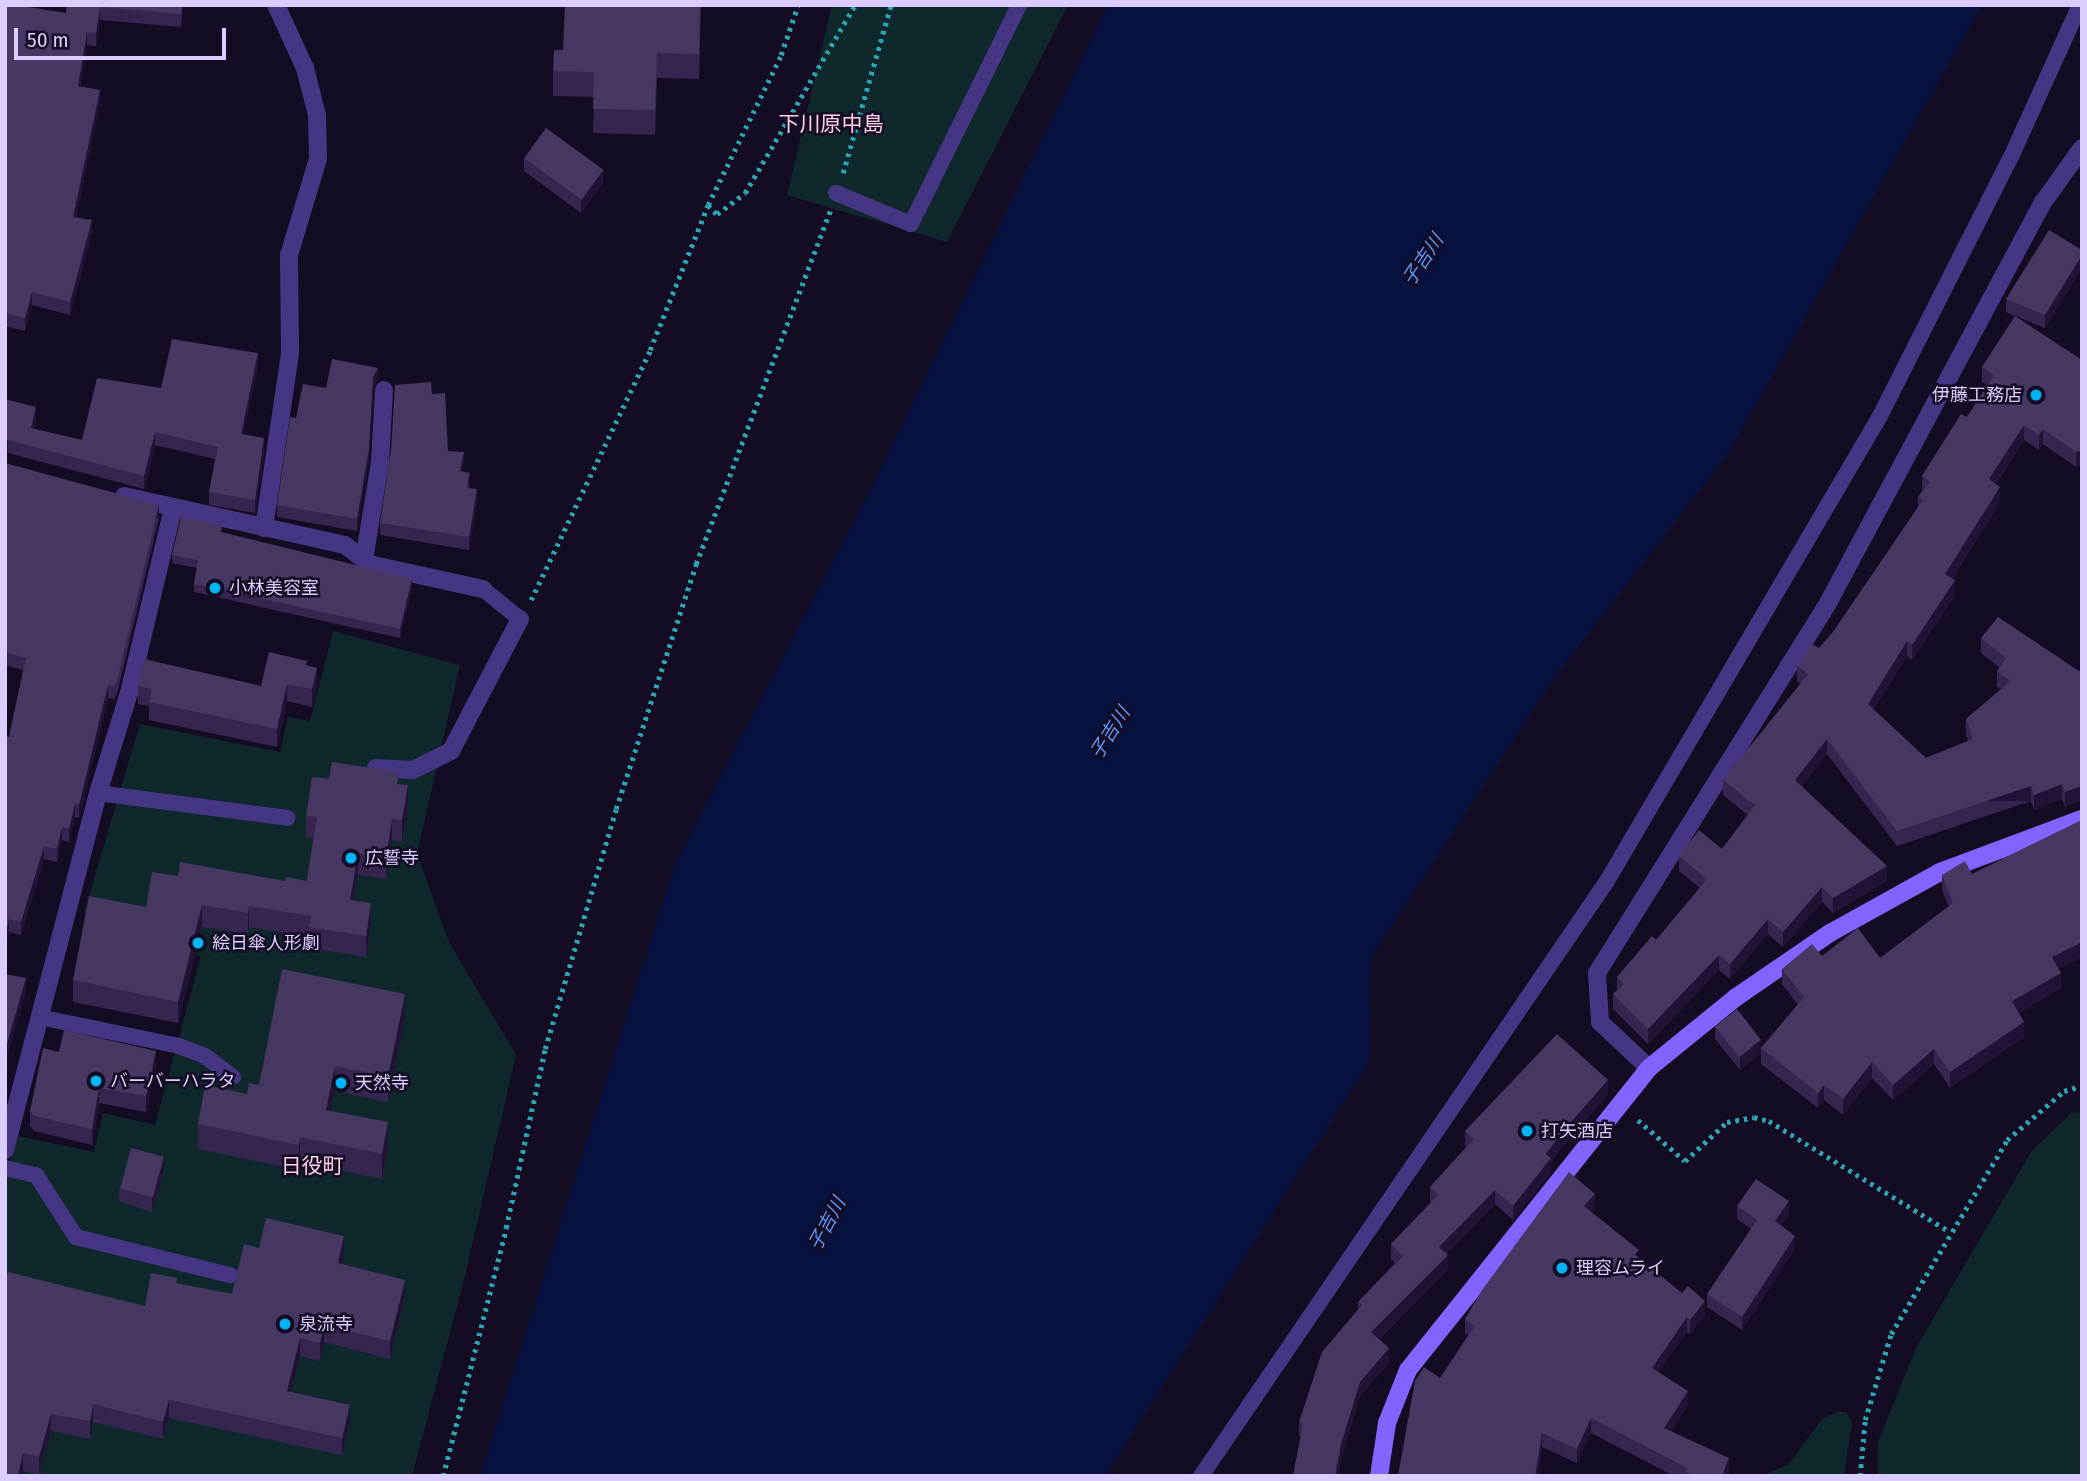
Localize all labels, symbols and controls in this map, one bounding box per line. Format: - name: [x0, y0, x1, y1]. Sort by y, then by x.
- scale bar: [18, 14, 229, 58]
- text: 50 m: [27, 27, 69, 53]
- district label: 下川原中島: [779, 111, 883, 137]
- water label: 子吉川: [1398, 230, 1448, 290]
- place label: 伊藤工務店: [1932, 384, 2022, 406]
- marker: 伊藤工務店: [2028, 387, 2044, 403]
- place label: 小林美容室: [229, 577, 319, 599]
- marker: 小林美容室: [207, 580, 223, 596]
- water label: 子吉川: [1085, 703, 1135, 763]
- place label: 広誓寺: [365, 847, 419, 869]
- marker: 広誓寺: [343, 850, 359, 866]
- place label: 絵日傘人形劇: [212, 932, 320, 954]
- marker: 絵日傘人形劇: [190, 935, 206, 951]
- place label: バーバーハラタ: [110, 1070, 236, 1092]
- place label: 天然寺: [355, 1072, 409, 1094]
- marker: バーバーハラタ: [88, 1073, 104, 1089]
- marker: 天然寺: [333, 1075, 349, 1091]
- place label: 打矢酒店: [1541, 1120, 1613, 1142]
- marker: 打矢酒店: [1519, 1123, 1535, 1139]
- district label: 日役町: [281, 1153, 343, 1179]
- water label: 子吉川: [804, 1193, 850, 1255]
- place label: 理容ムライ: [1576, 1257, 1666, 1279]
- marker: 理容ムライ: [1554, 1260, 1570, 1276]
- place label: 泉流寺: [299, 1313, 353, 1335]
- marker: 泉流寺: [277, 1316, 293, 1332]

